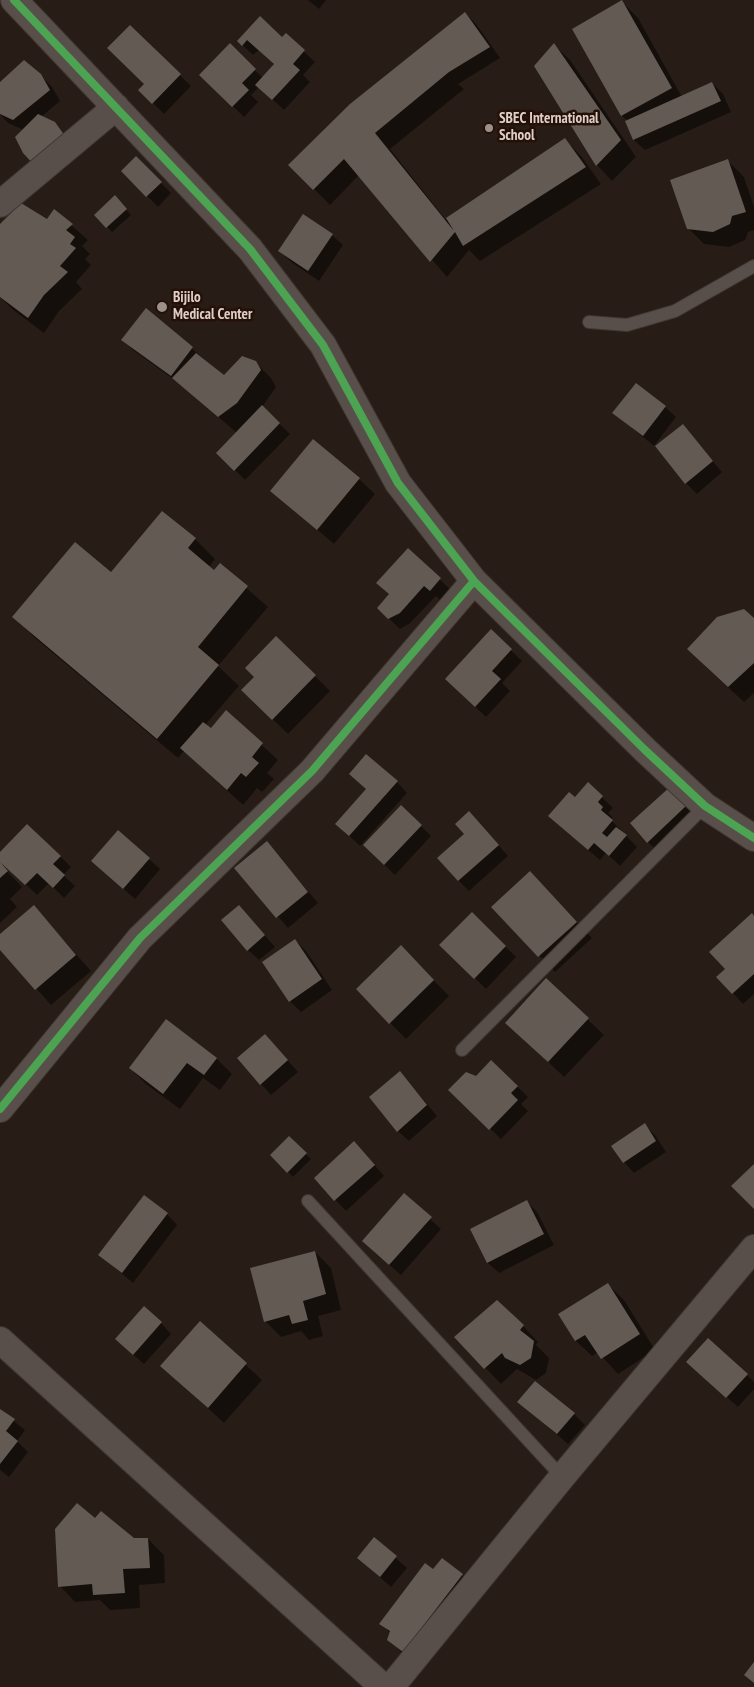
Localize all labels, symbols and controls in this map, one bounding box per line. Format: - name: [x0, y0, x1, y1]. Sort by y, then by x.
- place label: SBEC International School: [499, 110, 599, 145]
- marker: SBEC International School: [483, 122, 495, 134]
- place label: Bijilo Medical Center: [173, 289, 252, 324]
- marker: Bijilo Medical Center: [155, 300, 169, 314]

